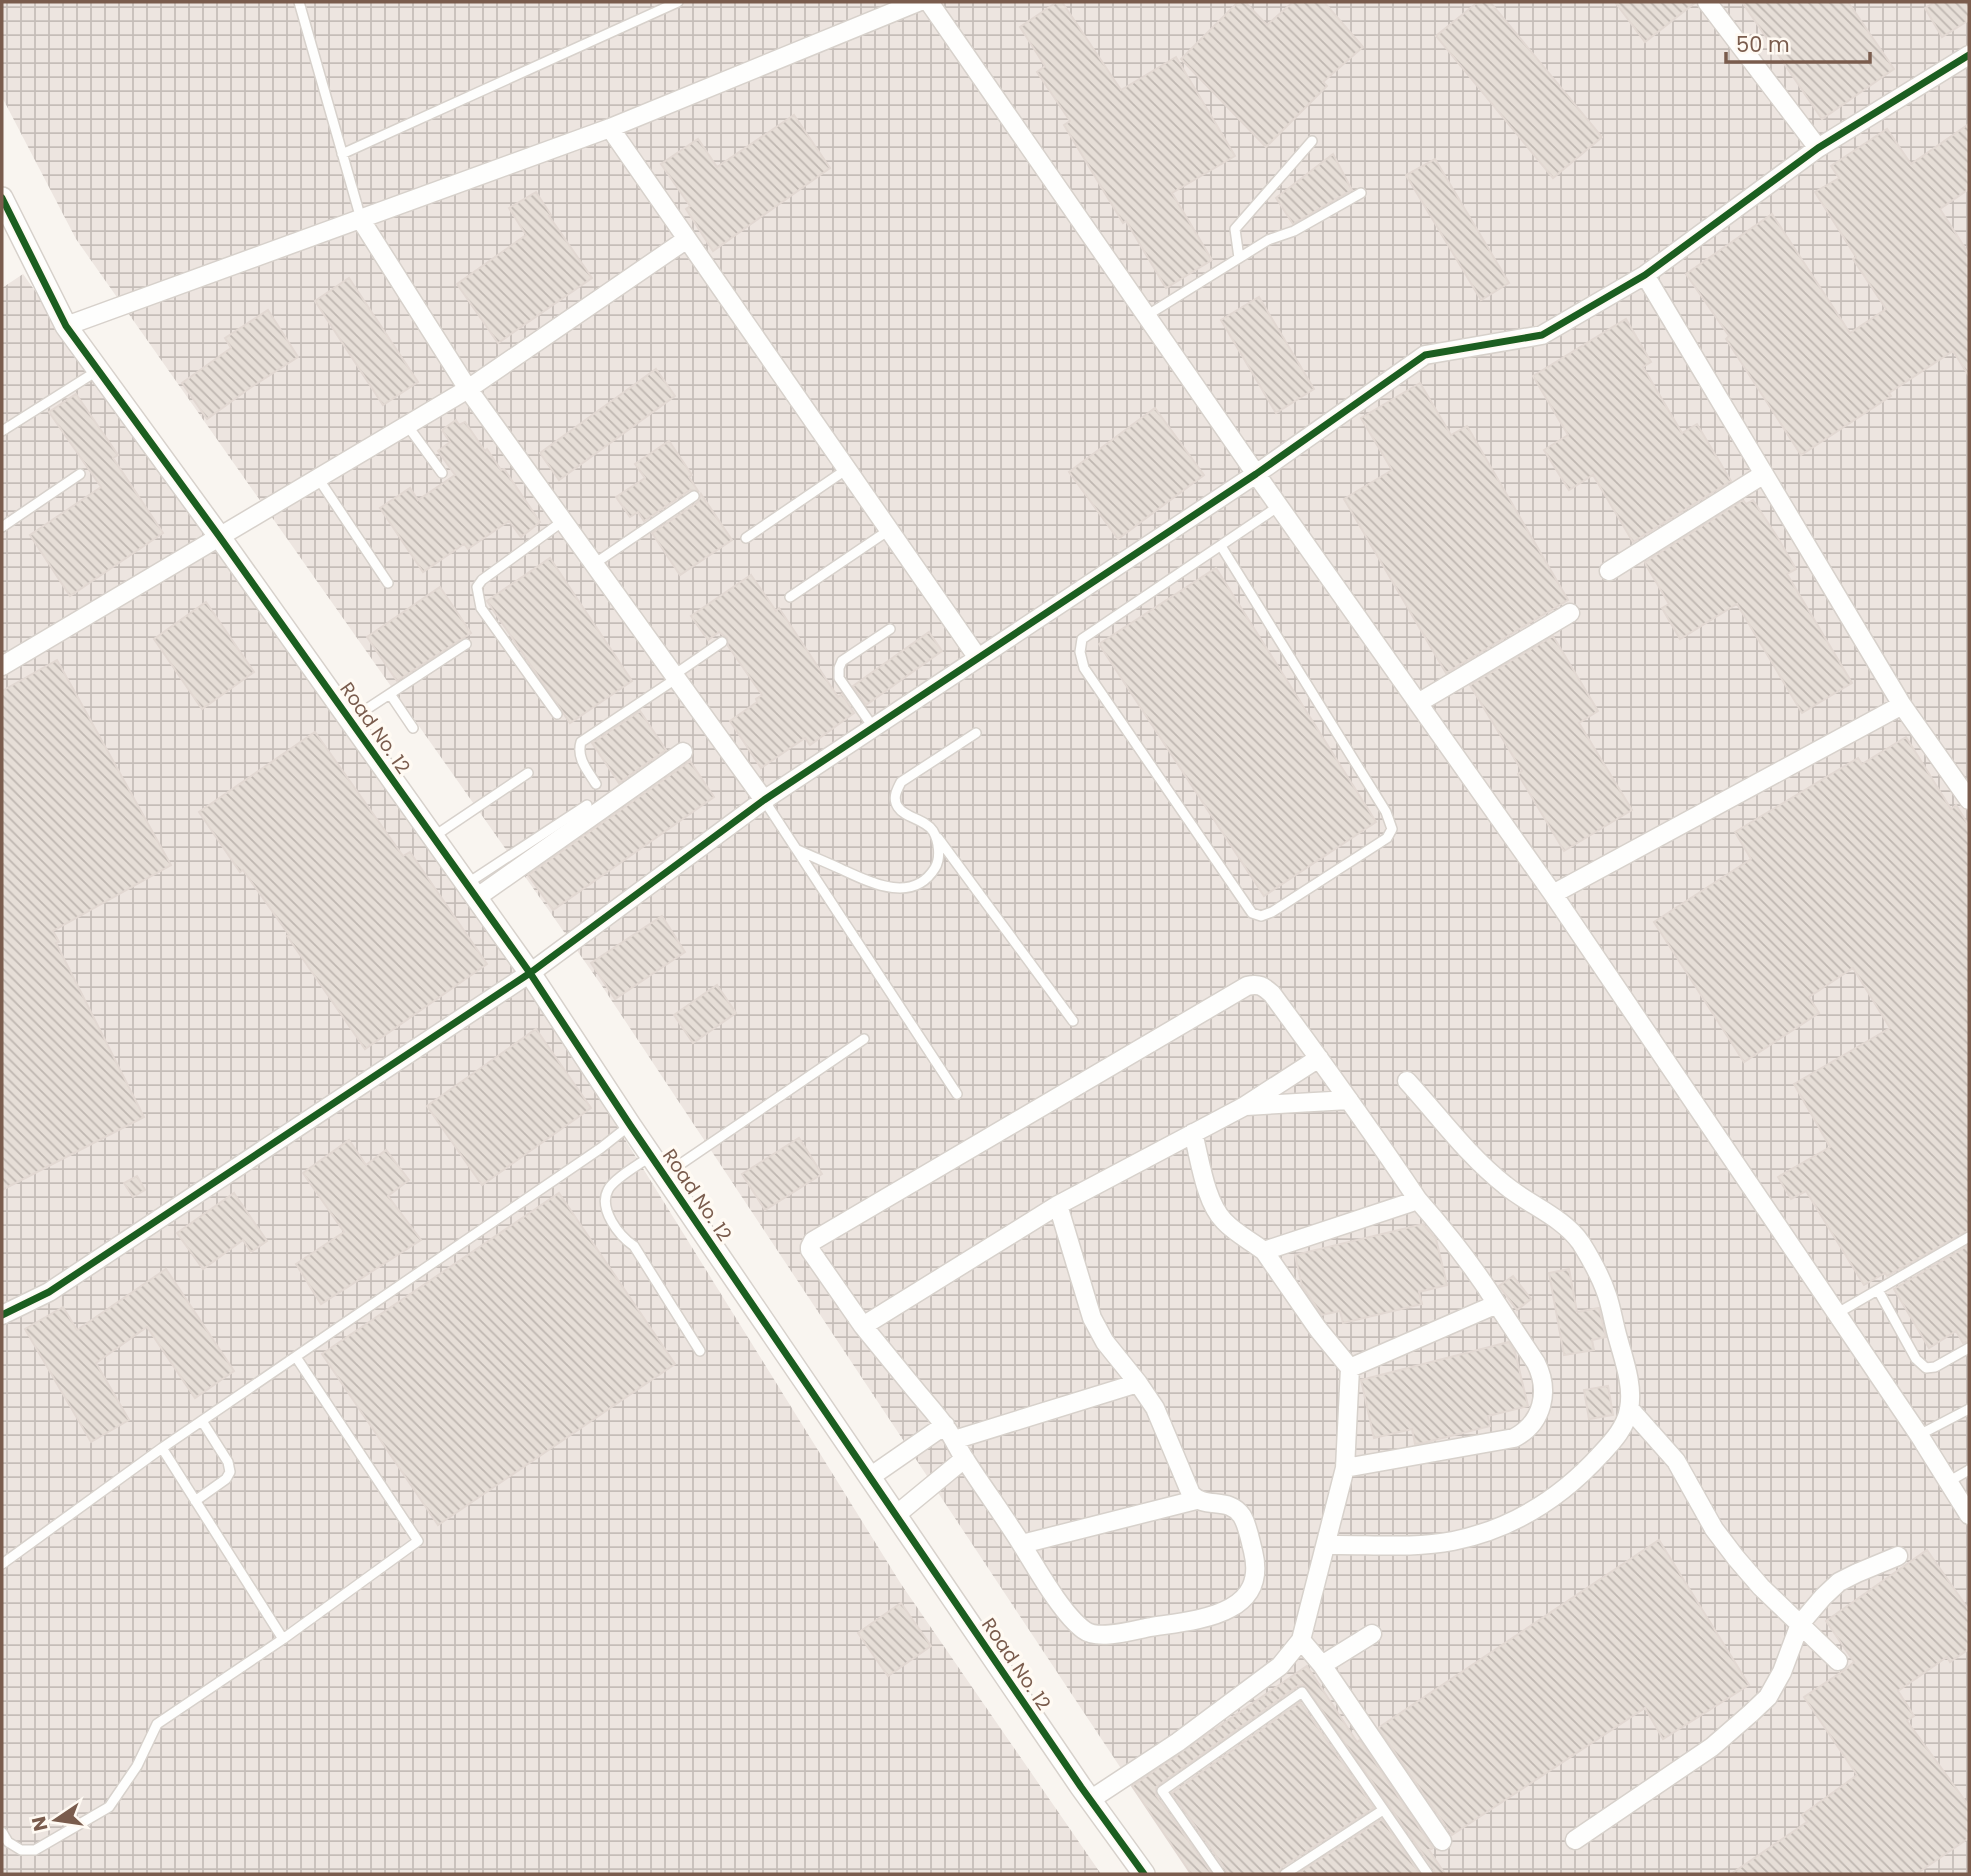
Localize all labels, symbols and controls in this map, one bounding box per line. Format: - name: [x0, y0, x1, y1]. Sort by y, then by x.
- scale bar: [1726, 21, 1870, 65]
- text: 50 m: [1736, 30, 1790, 59]
- street label: Road No. 12: [334, 677, 417, 779]
- street label: Road No. 12: [656, 1143, 738, 1247]
- street label: Road No. 12: [975, 1612, 1057, 1716]
- north arrow: [21, 1785, 91, 1855]
- text: N: [25, 1814, 55, 1834]

